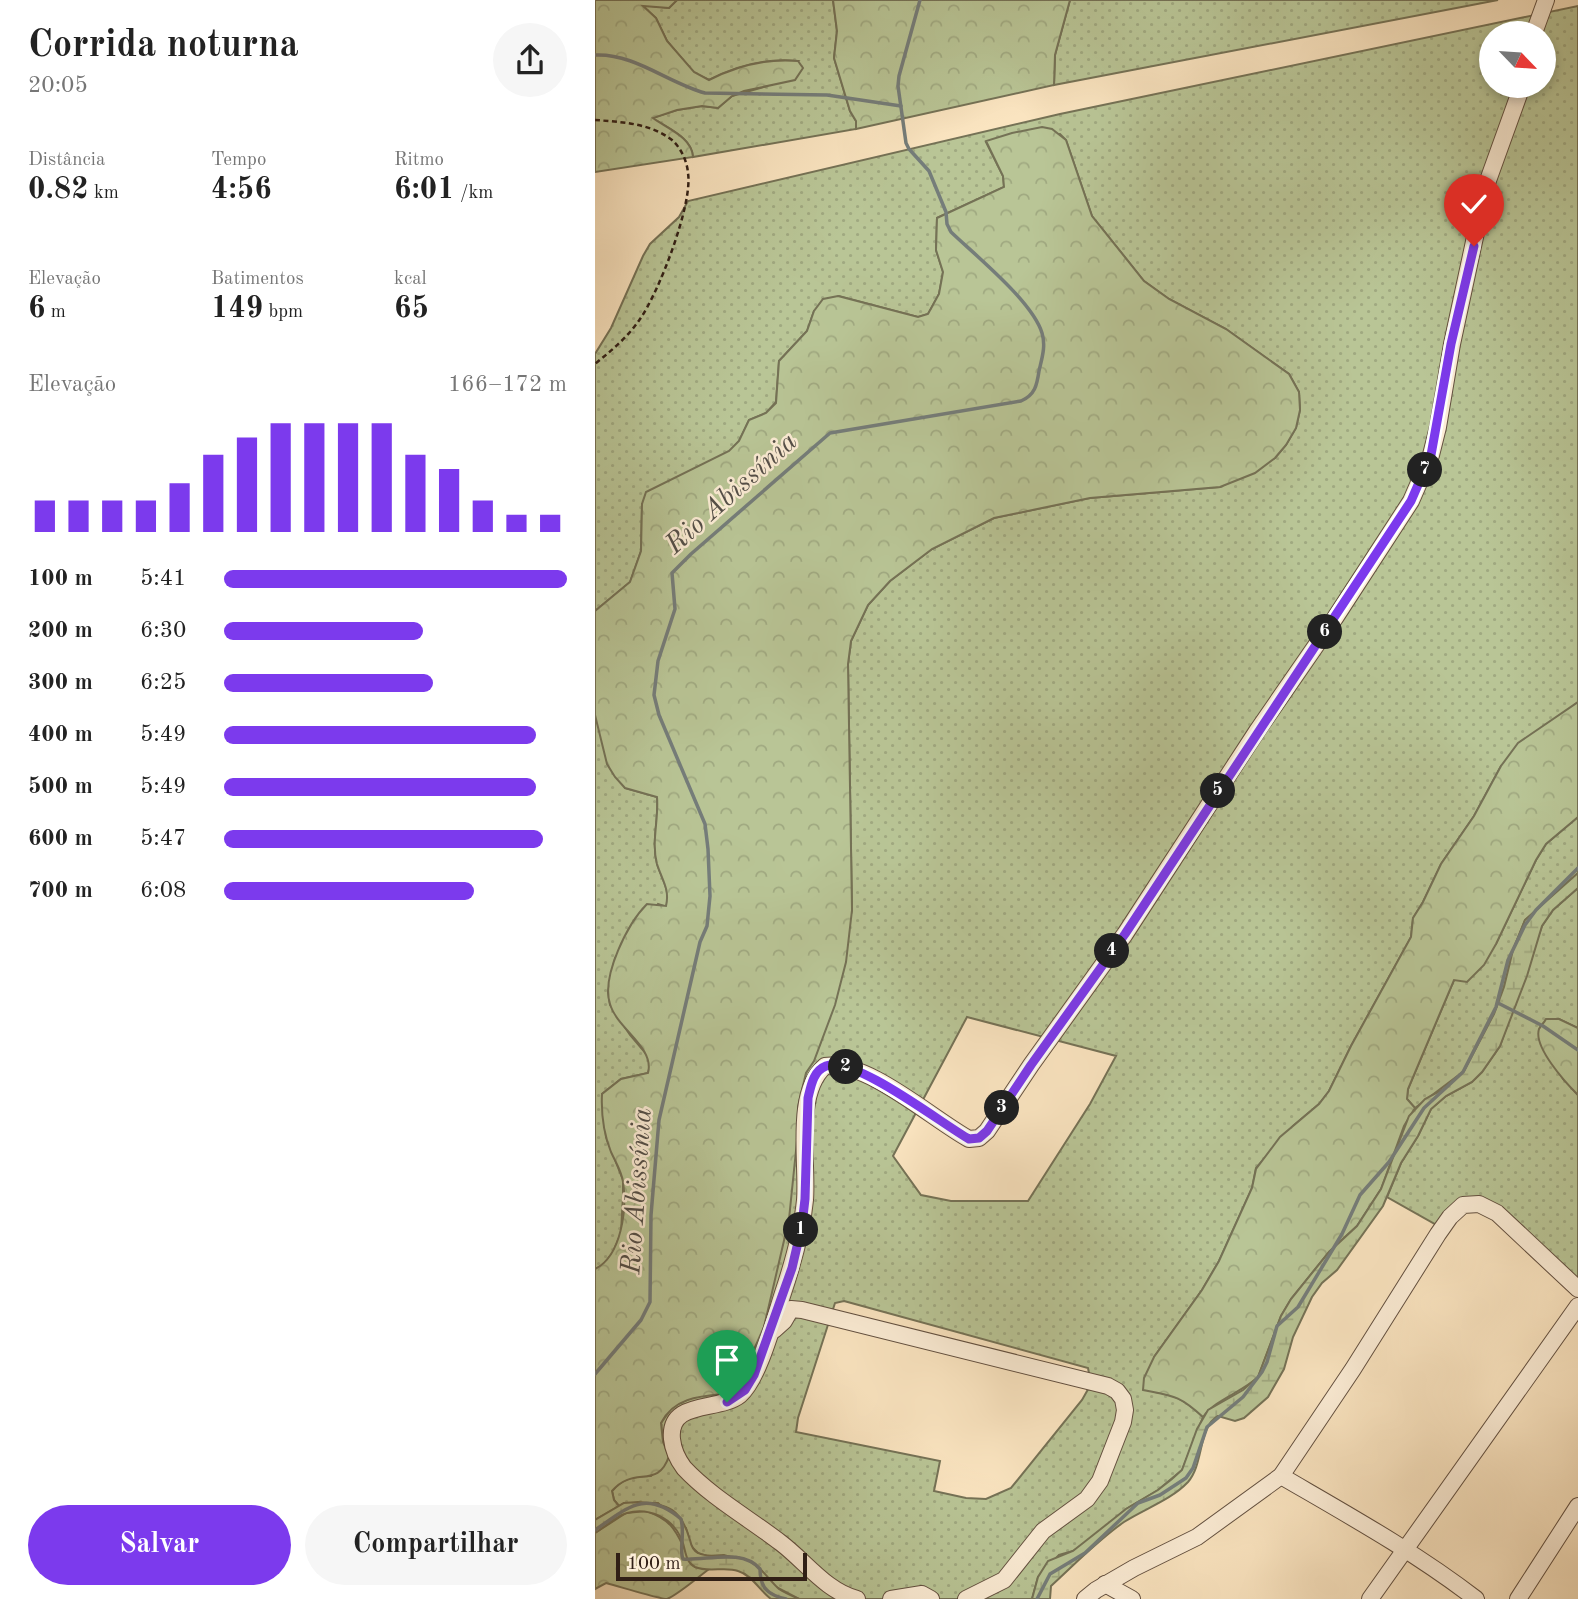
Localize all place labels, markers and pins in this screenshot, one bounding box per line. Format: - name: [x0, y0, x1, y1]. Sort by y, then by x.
- pin: [1444, 174, 1504, 246]
- pin: 7: [1407, 452, 1443, 488]
- pin: 6: [1307, 614, 1343, 650]
- pin: 5: [1201, 774, 1235, 808]
- pin: 4: [1095, 934, 1129, 968]
- pin: 2: [828, 1050, 863, 1084]
- pin: 3: [985, 1090, 1019, 1126]
- pin: 1: [783, 1212, 819, 1248]
- pin: [697, 1330, 757, 1402]

